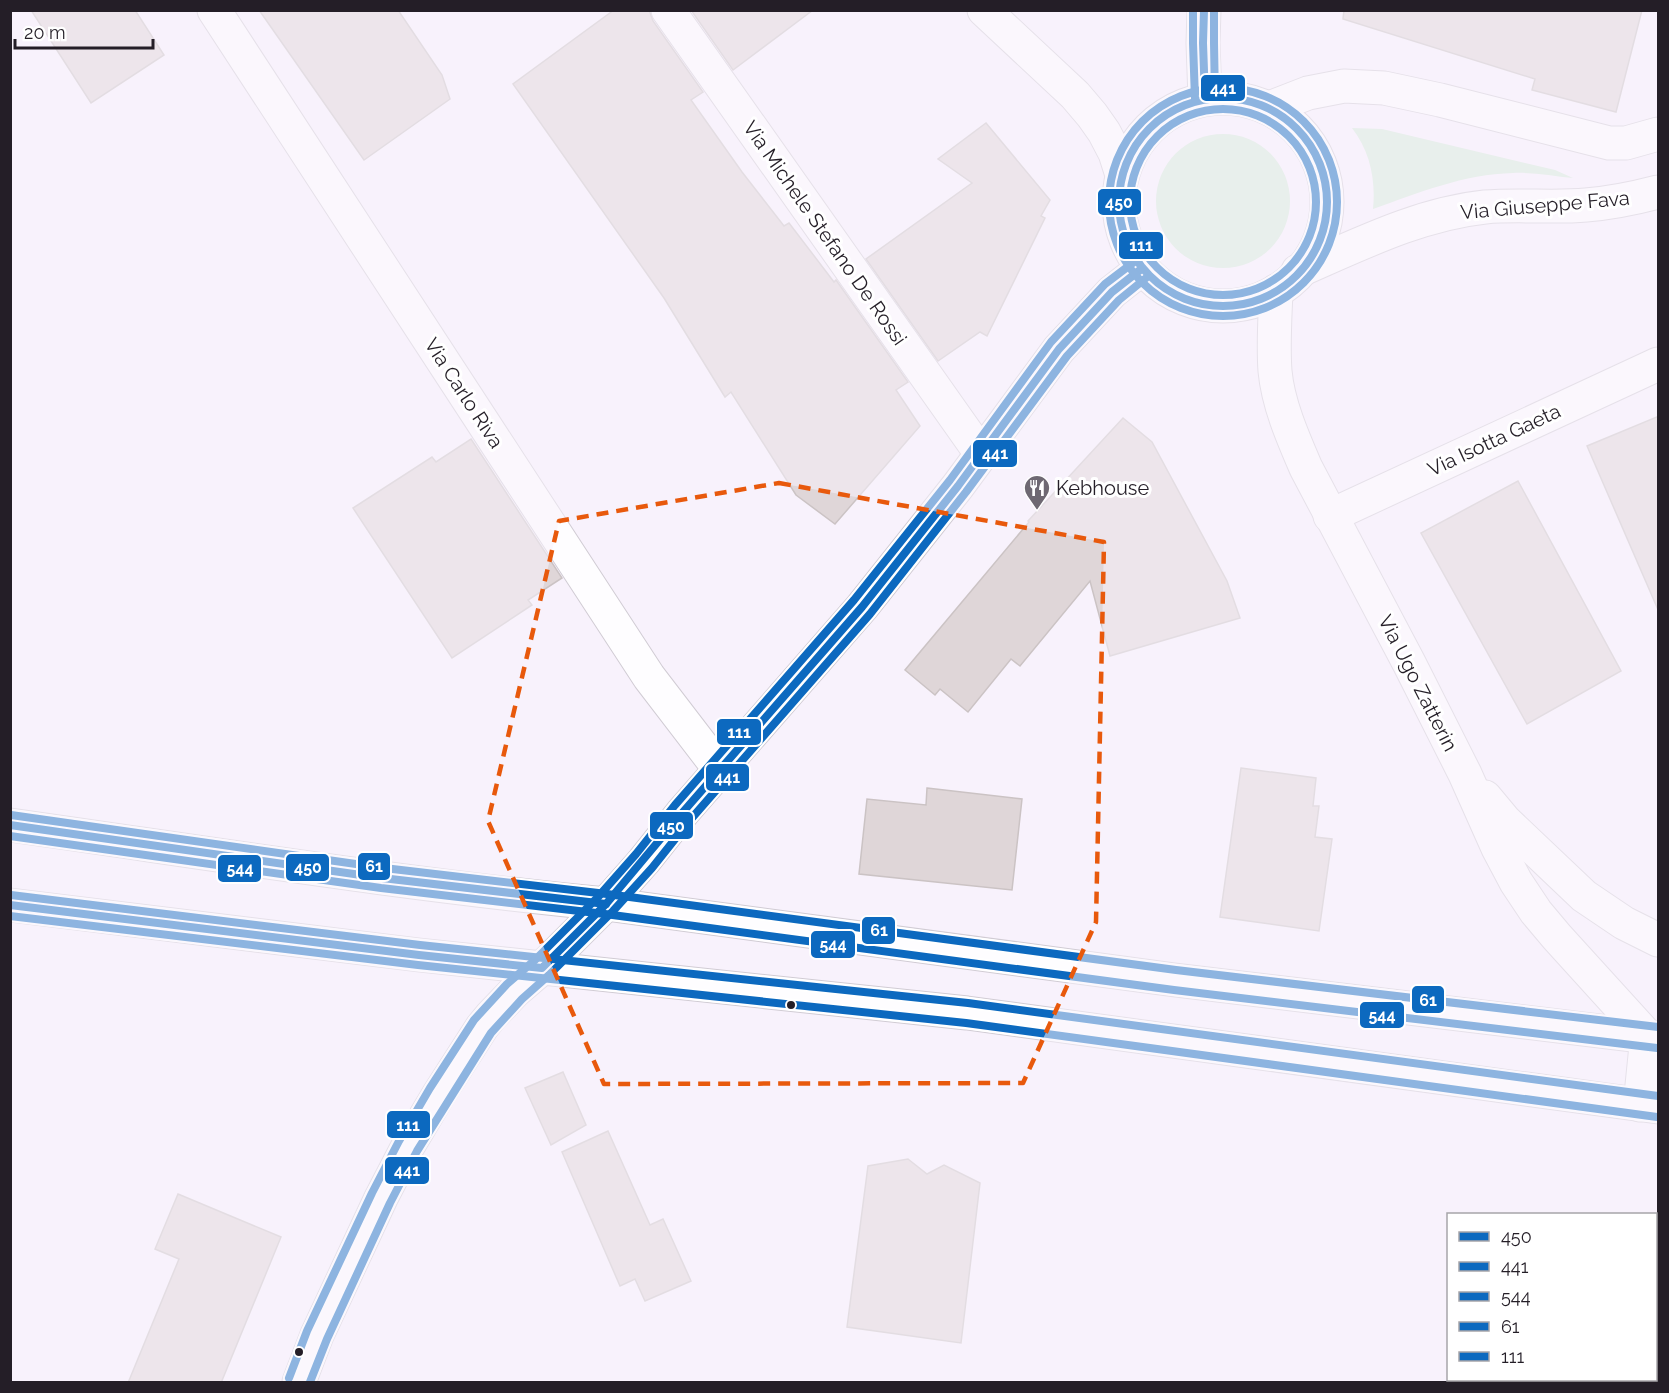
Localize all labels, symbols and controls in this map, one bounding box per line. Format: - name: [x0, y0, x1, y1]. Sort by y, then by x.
- scale bar: [15, 12, 153, 50]
- text: 20 m: [24, 22, 66, 43]
- line badge: 441: [1200, 74, 1246, 102]
- text: 441: [1210, 79, 1236, 98]
- street label: Via Michele Stefano De Rossi: [738, 116, 912, 350]
- street label: Via Giuseppe Fava: [1459, 186, 1631, 224]
- line badge: 450: [1097, 188, 1142, 216]
- text: 450: [1105, 193, 1133, 212]
- line badge: 111: [1118, 231, 1164, 260]
- text: 111: [1129, 236, 1153, 255]
- street label: Via Carlo Riva: [419, 333, 509, 453]
- street label: Via Isotta Gaeta: [1424, 399, 1564, 481]
- line badge: 441: [972, 439, 1018, 468]
- text: 441: [982, 444, 1008, 463]
- restaurant icon: Kebhouse: [1022, 473, 1052, 511]
- place label: Kebhouse: [1056, 476, 1149, 500]
- street label: Via Ugo Zatterin: [1373, 611, 1463, 755]
- line badge: 111: [716, 718, 762, 746]
- text: 111: [727, 723, 751, 742]
- line badge: 441: [705, 763, 750, 792]
- text: 441: [714, 768, 740, 787]
- line badge: 450: [649, 811, 694, 840]
- text: 450: [657, 817, 685, 836]
- line badge: 61: [357, 852, 391, 881]
- line badge: 450: [285, 853, 330, 882]
- line badge: 544: [217, 854, 262, 883]
- text: 61: [365, 857, 383, 876]
- text: 450: [294, 858, 322, 877]
- text: 544: [226, 859, 254, 878]
- line badge: 61: [861, 916, 896, 945]
- text: 61: [870, 921, 888, 940]
- line badge: 544: [810, 930, 856, 959]
- text: 544: [819, 935, 847, 954]
- line badge: 61: [1411, 985, 1445, 1014]
- text: 61: [1419, 991, 1437, 1010]
- unlabelled marker: [785, 999, 797, 1011]
- line badge: 544: [1359, 1001, 1405, 1029]
- text: 544: [1368, 1006, 1396, 1025]
- line badge: 111: [386, 1110, 431, 1139]
- text: 111: [396, 1116, 420, 1135]
- line badge: 441: [384, 1156, 430, 1185]
- text: 441: [394, 1161, 420, 1180]
- legend: [1447, 1213, 1657, 1381]
- text: 450: [1501, 1226, 1532, 1247]
- text: 441: [1501, 1256, 1529, 1277]
- text: 544: [1501, 1286, 1531, 1307]
- text: 61: [1501, 1316, 1520, 1337]
- unlabelled marker: [293, 1346, 305, 1358]
- text: 111: [1501, 1346, 1524, 1367]

